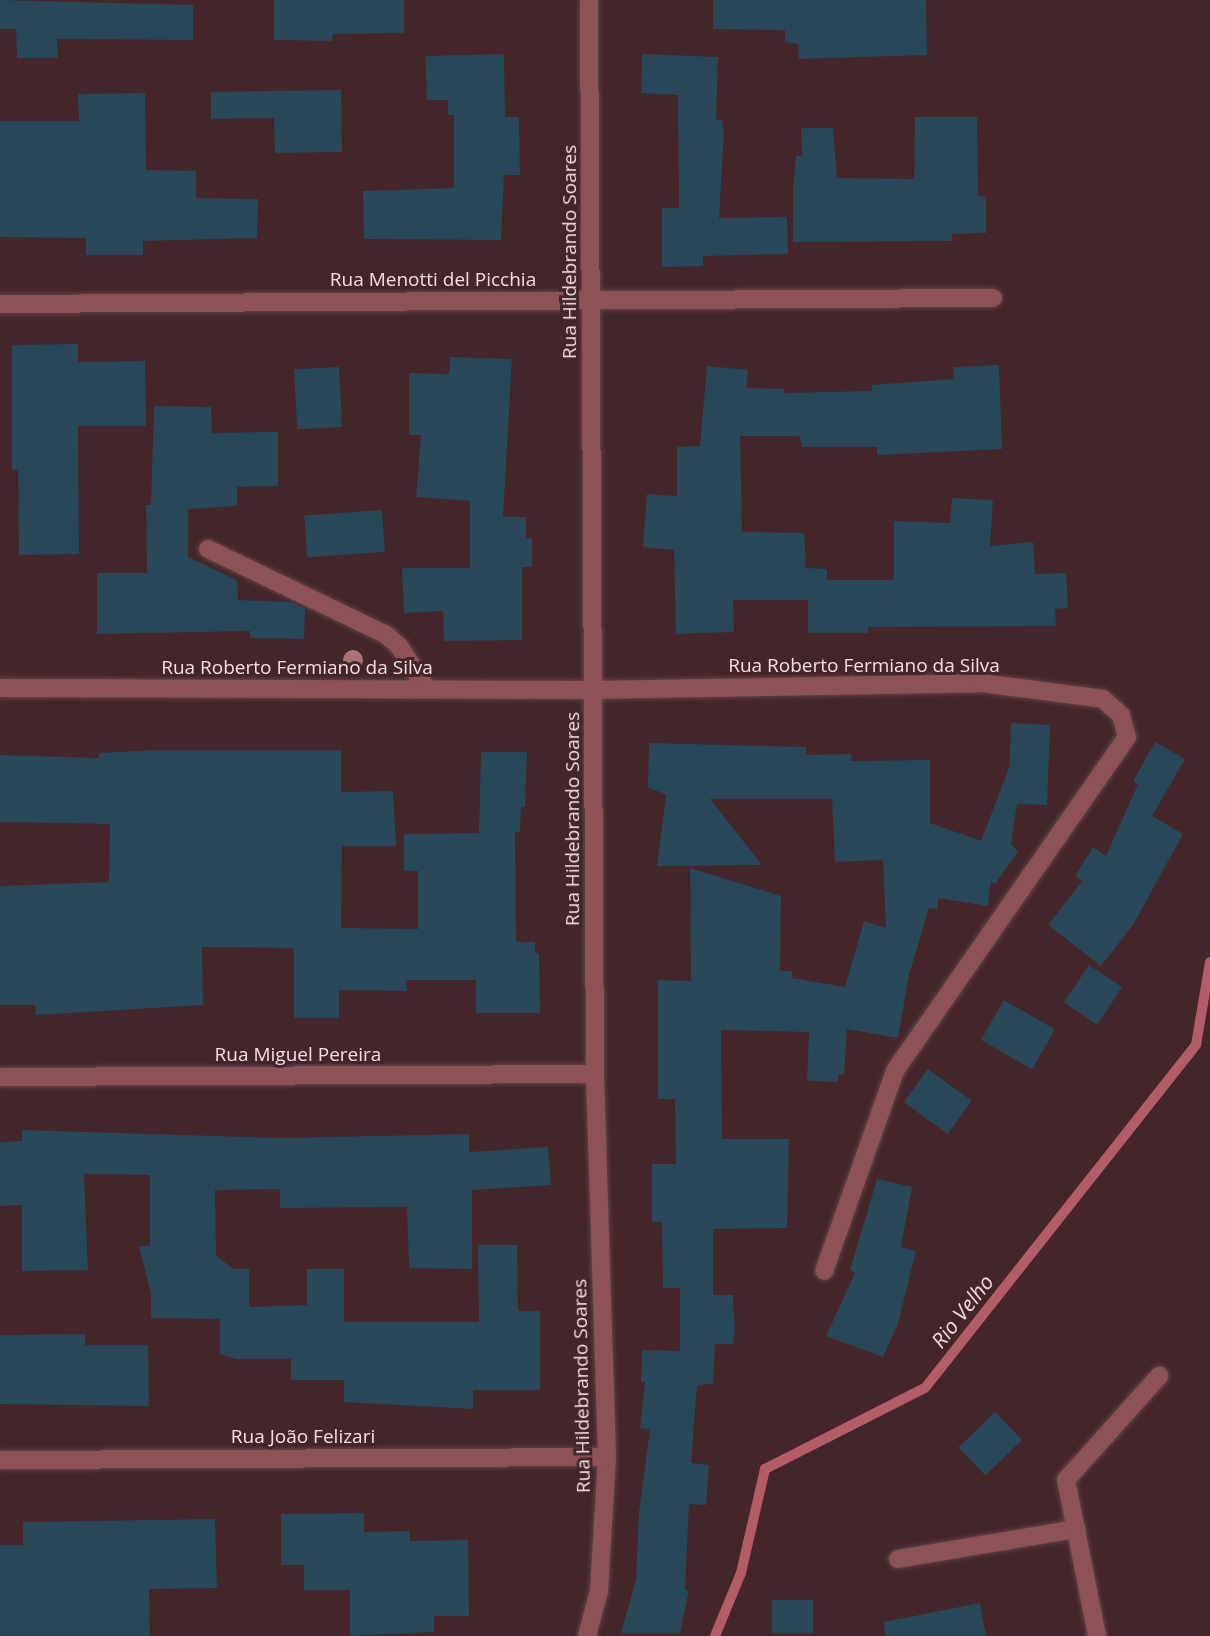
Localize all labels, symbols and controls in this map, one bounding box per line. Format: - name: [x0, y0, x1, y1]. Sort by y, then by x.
- street label: Rua Hildebrando Soares: [559, 145, 581, 359]
- street label: Rua Menotti del Picchia: [330, 269, 536, 291]
- street label: Rua Roberto Fermiano da Silva: [728, 655, 1000, 677]
- street label: Rua Roberto Fermiano da Silva: [161, 657, 433, 679]
- street label: Rua Hildebrando Soares: [562, 712, 584, 926]
- street label: Rua Miguel Pereira: [215, 1044, 381, 1066]
- water label: Rio Velho: [926, 1269, 998, 1353]
- street label: Rua Hildebrando Soares: [569, 1279, 595, 1493]
- street label: Rua João Felizari: [231, 1426, 375, 1448]

